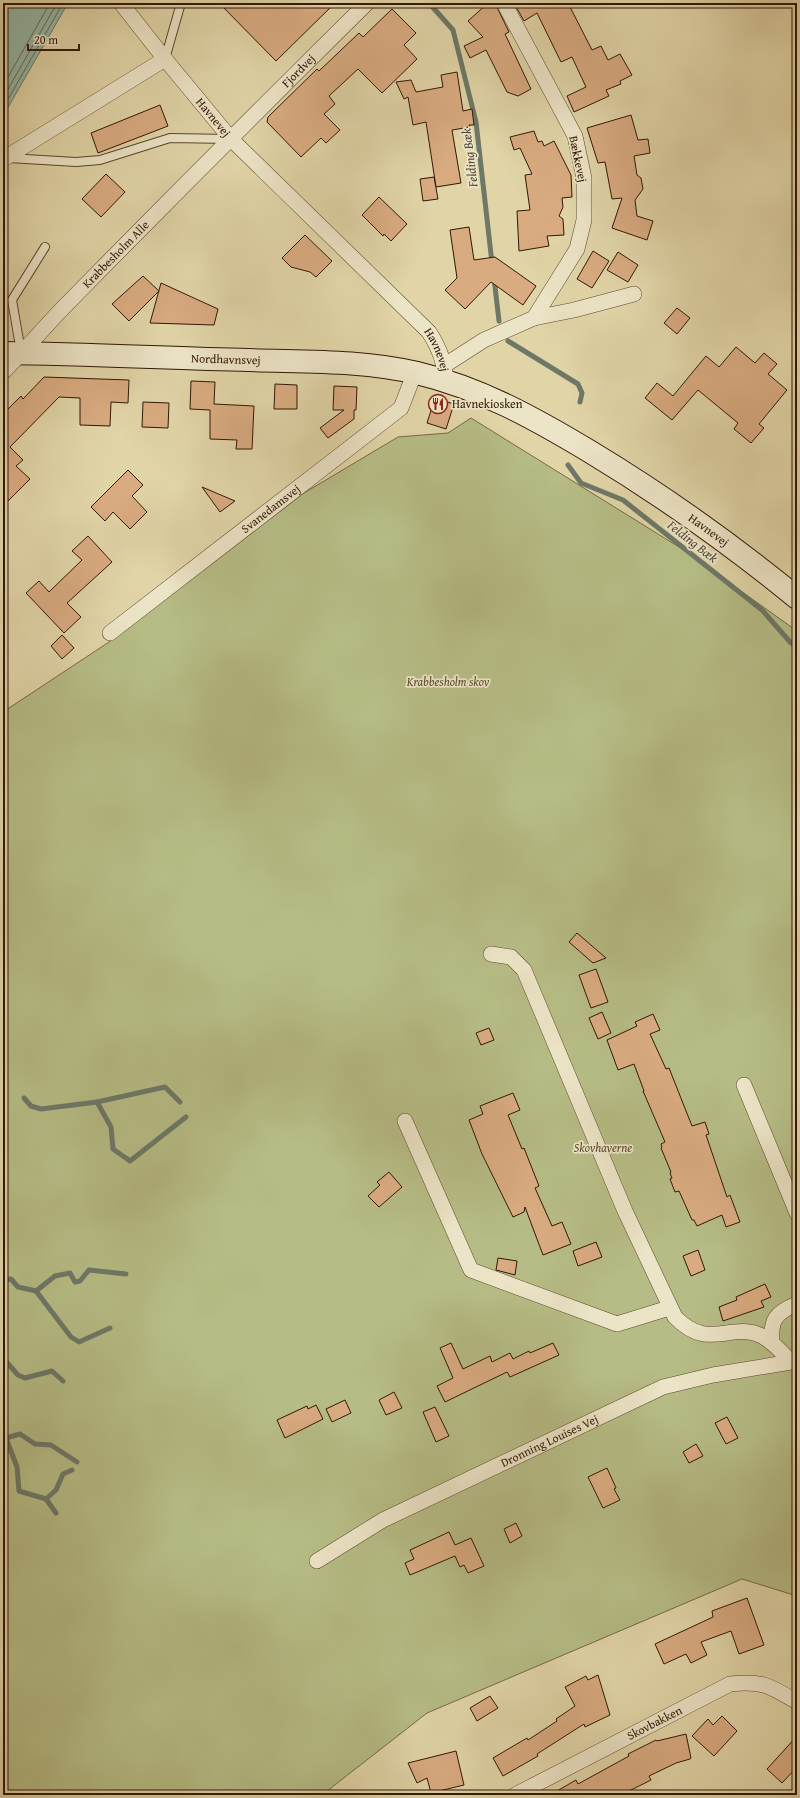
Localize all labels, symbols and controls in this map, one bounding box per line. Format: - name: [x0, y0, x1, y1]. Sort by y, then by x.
- scale bar: [28, 26, 79, 52]
- text: 20 m: [34, 31, 58, 48]
- street label: Fjordvej: [278, 50, 319, 91]
- street label: Havnevej: [192, 94, 235, 140]
- water label: Felding Bæk: [456, 127, 483, 190]
- street label: Bækkevej: [565, 134, 592, 184]
- street label: Krabbesholm Alle: [78, 216, 153, 292]
- street label: Havnevej: [420, 324, 454, 373]
- street label: Nordhavnsvej: [191, 349, 261, 368]
- restaurant icon: Havnekiosken: [427, 393, 449, 415]
- place label: Havnekiosken: [452, 395, 523, 412]
- street label: Svanedamsvej: [237, 480, 304, 537]
- street label: Havnevej: [685, 509, 733, 550]
- water label: Felding Bæk: [663, 515, 722, 567]
- park label: Krabbesholm skov: [406, 673, 490, 690]
- park label: Skovhaverne: [574, 1139, 632, 1156]
- street label: Dronning Louises Vej: [498, 1410, 601, 1471]
- street label: Skovbakken: [624, 1701, 685, 1744]

